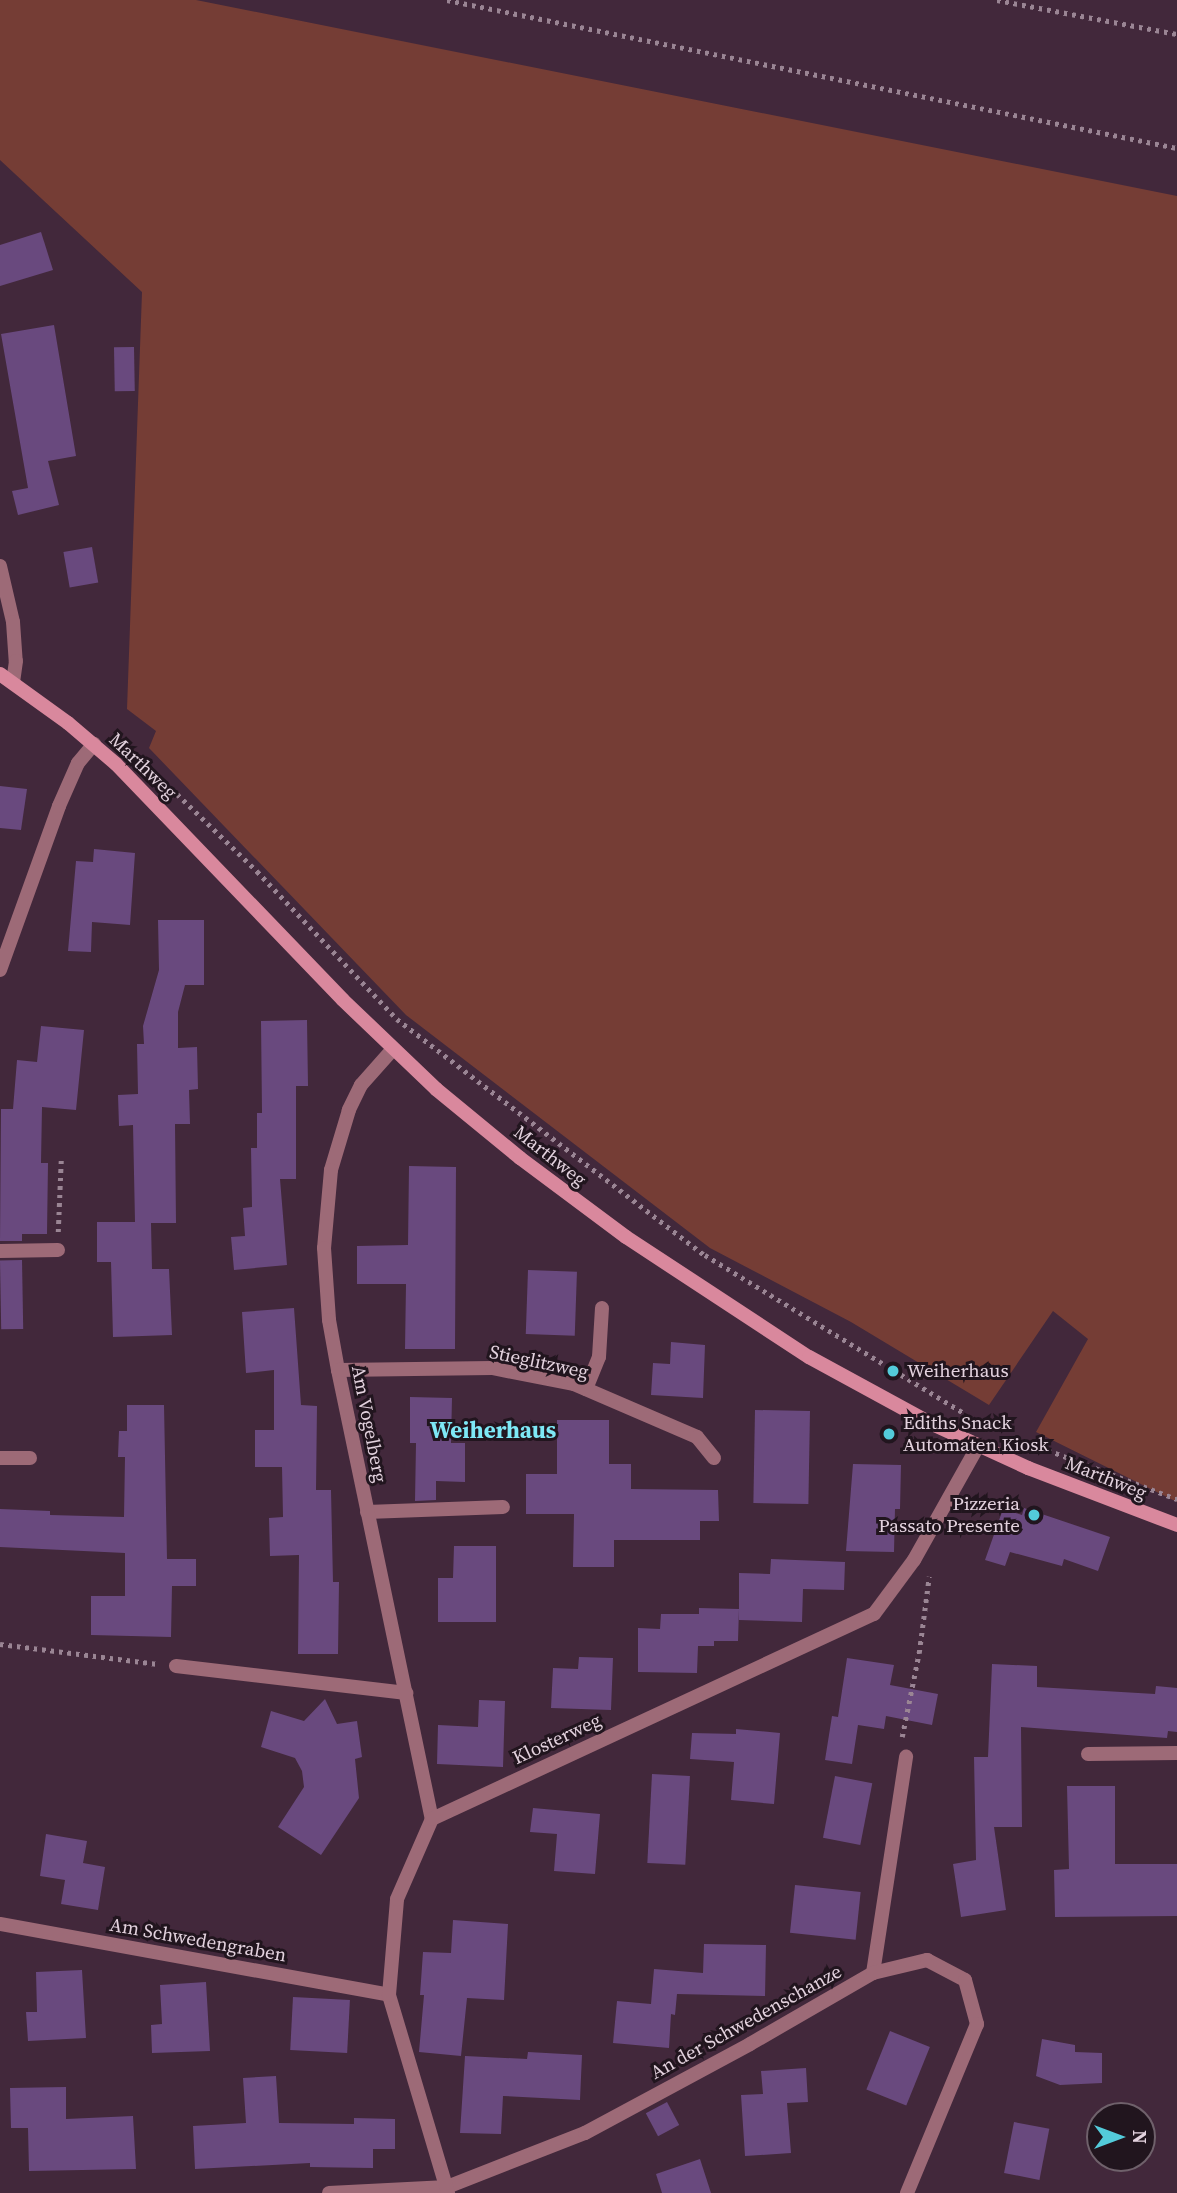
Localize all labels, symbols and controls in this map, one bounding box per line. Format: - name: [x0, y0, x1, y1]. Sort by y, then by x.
- street label: Marthweg: [104, 728, 182, 804]
- street label: Marthweg: [509, 1121, 591, 1191]
- street label: Stieglitzweg: [487, 1340, 591, 1384]
- place label: Weiherhaus: [907, 1360, 1009, 1382]
- street label: Am Vogelberg: [346, 1363, 392, 1485]
- marker: Weiherhaus: [885, 1363, 901, 1379]
- place label: Ediths Snack Automaten Kiosk: [903, 1412, 1049, 1456]
- district label: Weiherhaus: [430, 1416, 556, 1444]
- marker: Ediths Snack Automaten Kiosk: [881, 1426, 897, 1442]
- street label: Marthweg: [1062, 1451, 1150, 1505]
- place label: Pizzeria Passato Presente: [878, 1493, 1020, 1537]
- marker: Pizzeria Passato Presente: [1026, 1507, 1042, 1523]
- street label: Klosterweg: [509, 1709, 605, 1769]
- street label: Am Schwedengraben: [108, 1913, 288, 1967]
- street label: An der Schwedenschanze: [646, 1960, 846, 2084]
- north arrow: [1086, 2102, 1156, 2172]
- text: N: [1127, 2130, 1153, 2144]

